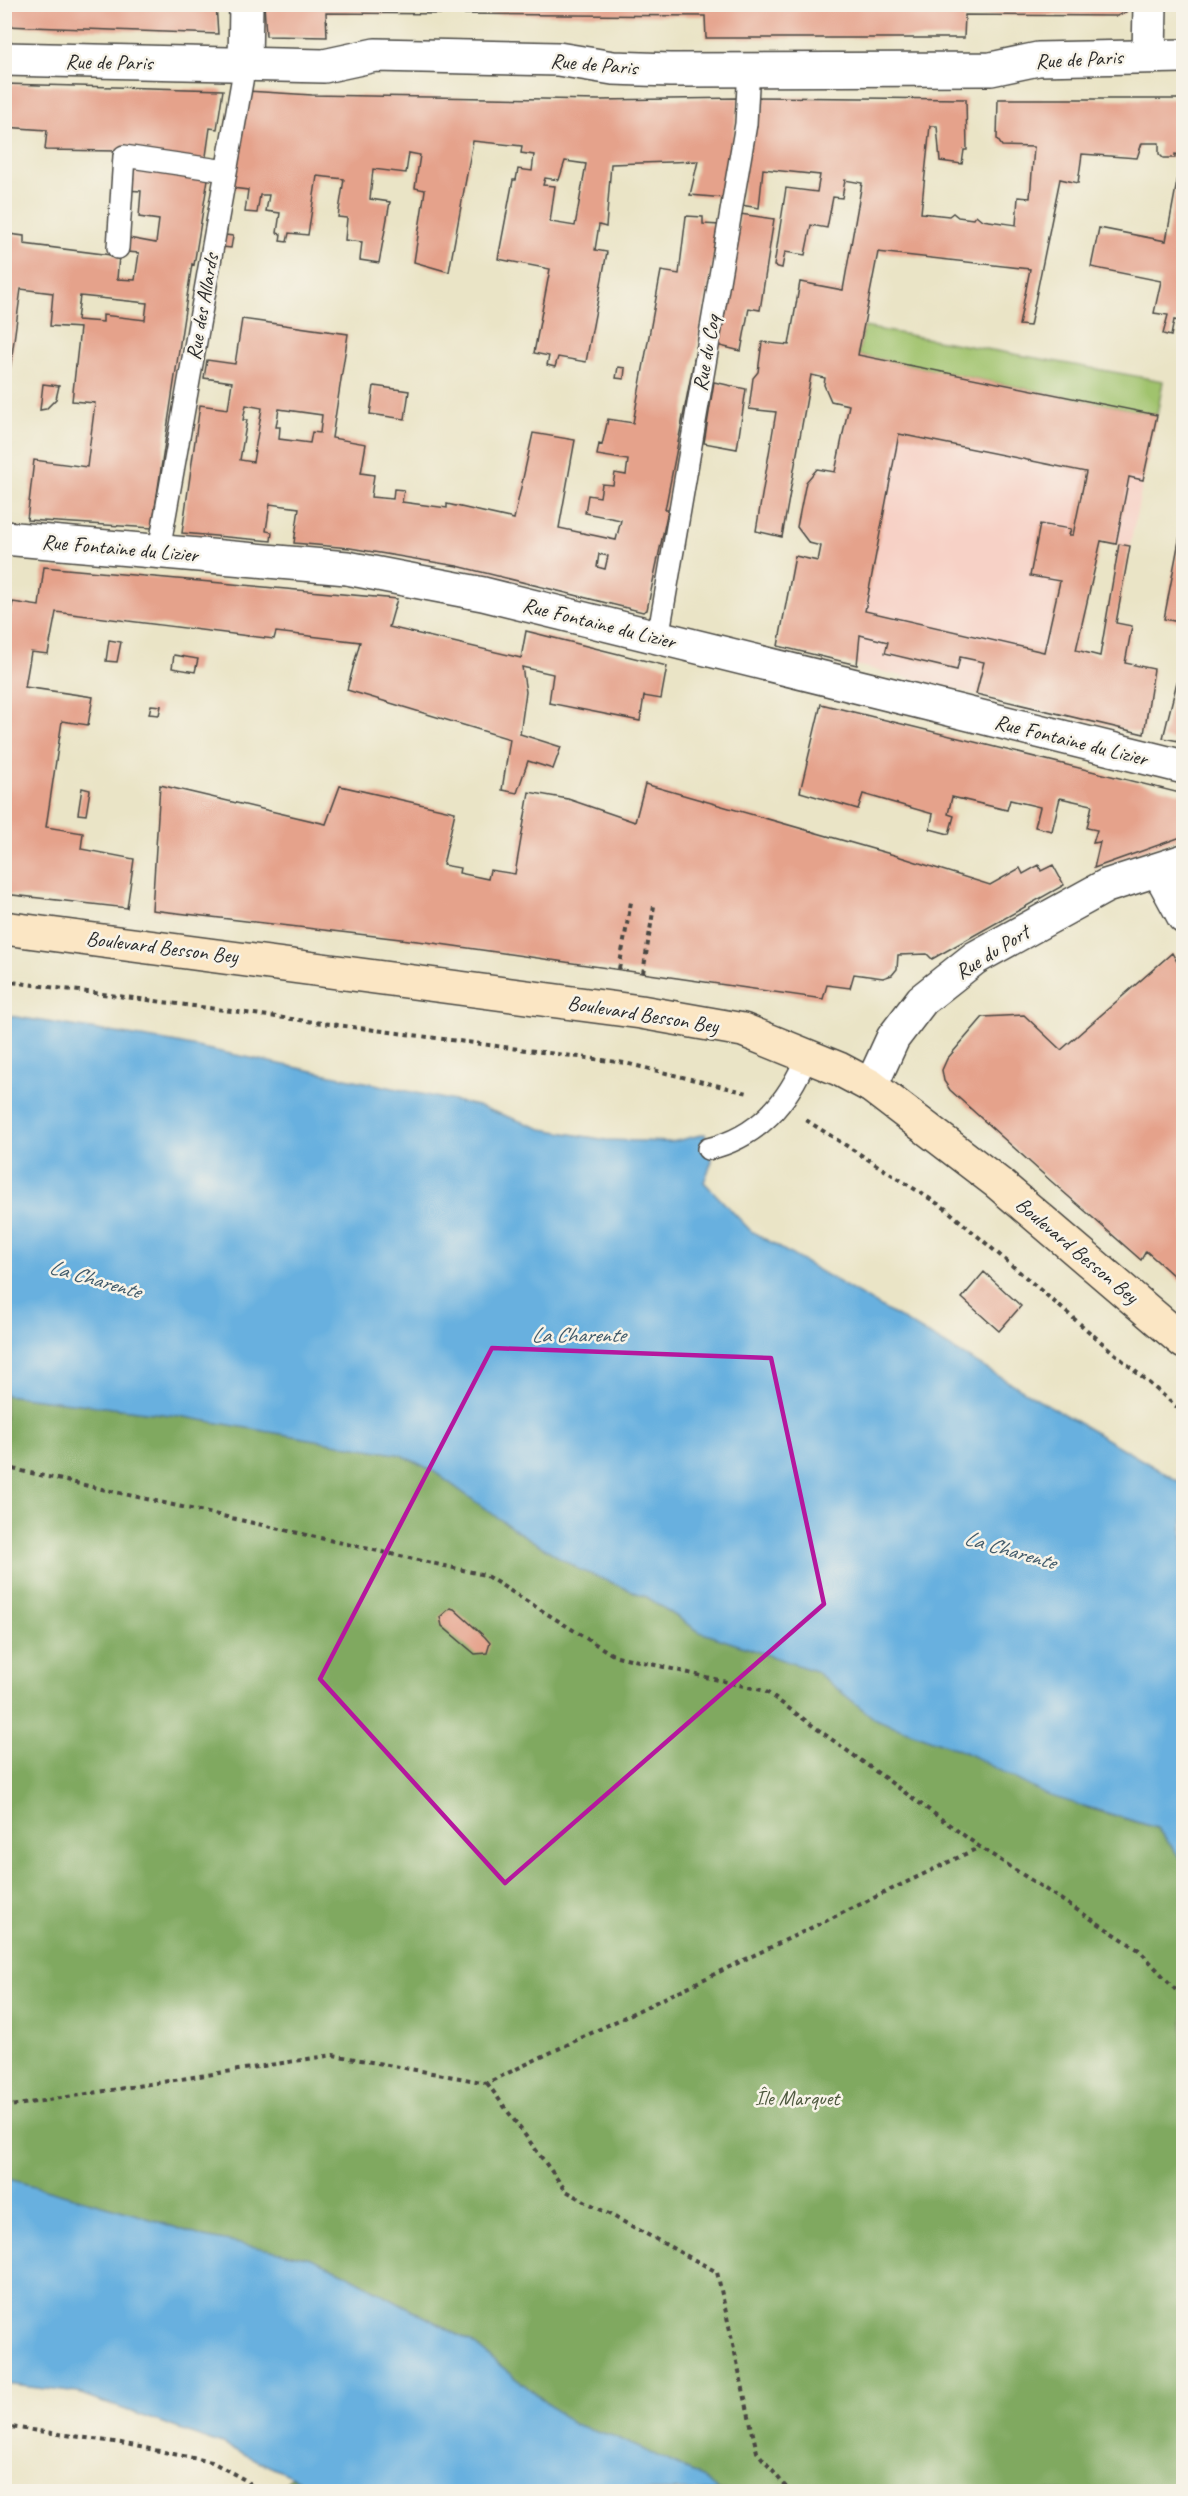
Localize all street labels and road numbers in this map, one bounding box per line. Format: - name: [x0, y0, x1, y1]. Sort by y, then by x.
- street label: Rue de Paris: [1035, 44, 1125, 74]
- street label: Rue de Paris: [549, 47, 640, 81]
- street label: Rue de Paris: [65, 48, 155, 76]
- street label: Rue des Allards: [180, 250, 224, 362]
- street label: Rue du Coq: [687, 311, 726, 393]
- street label: Rue Fontaine du Lizier: [41, 528, 200, 568]
- street label: Rue Fontaine du Lizier: [520, 591, 679, 655]
- street label: Rue Fontaine du Lizier: [992, 708, 1151, 772]
- street label: Rue du Port: [950, 918, 1036, 985]
- street label: Boulevard Besson Bey: [85, 925, 241, 969]
- street label: Boulevard Besson Bey: [566, 989, 722, 1039]
- street label: Boulevard Besson Bey: [1010, 1191, 1145, 1310]

